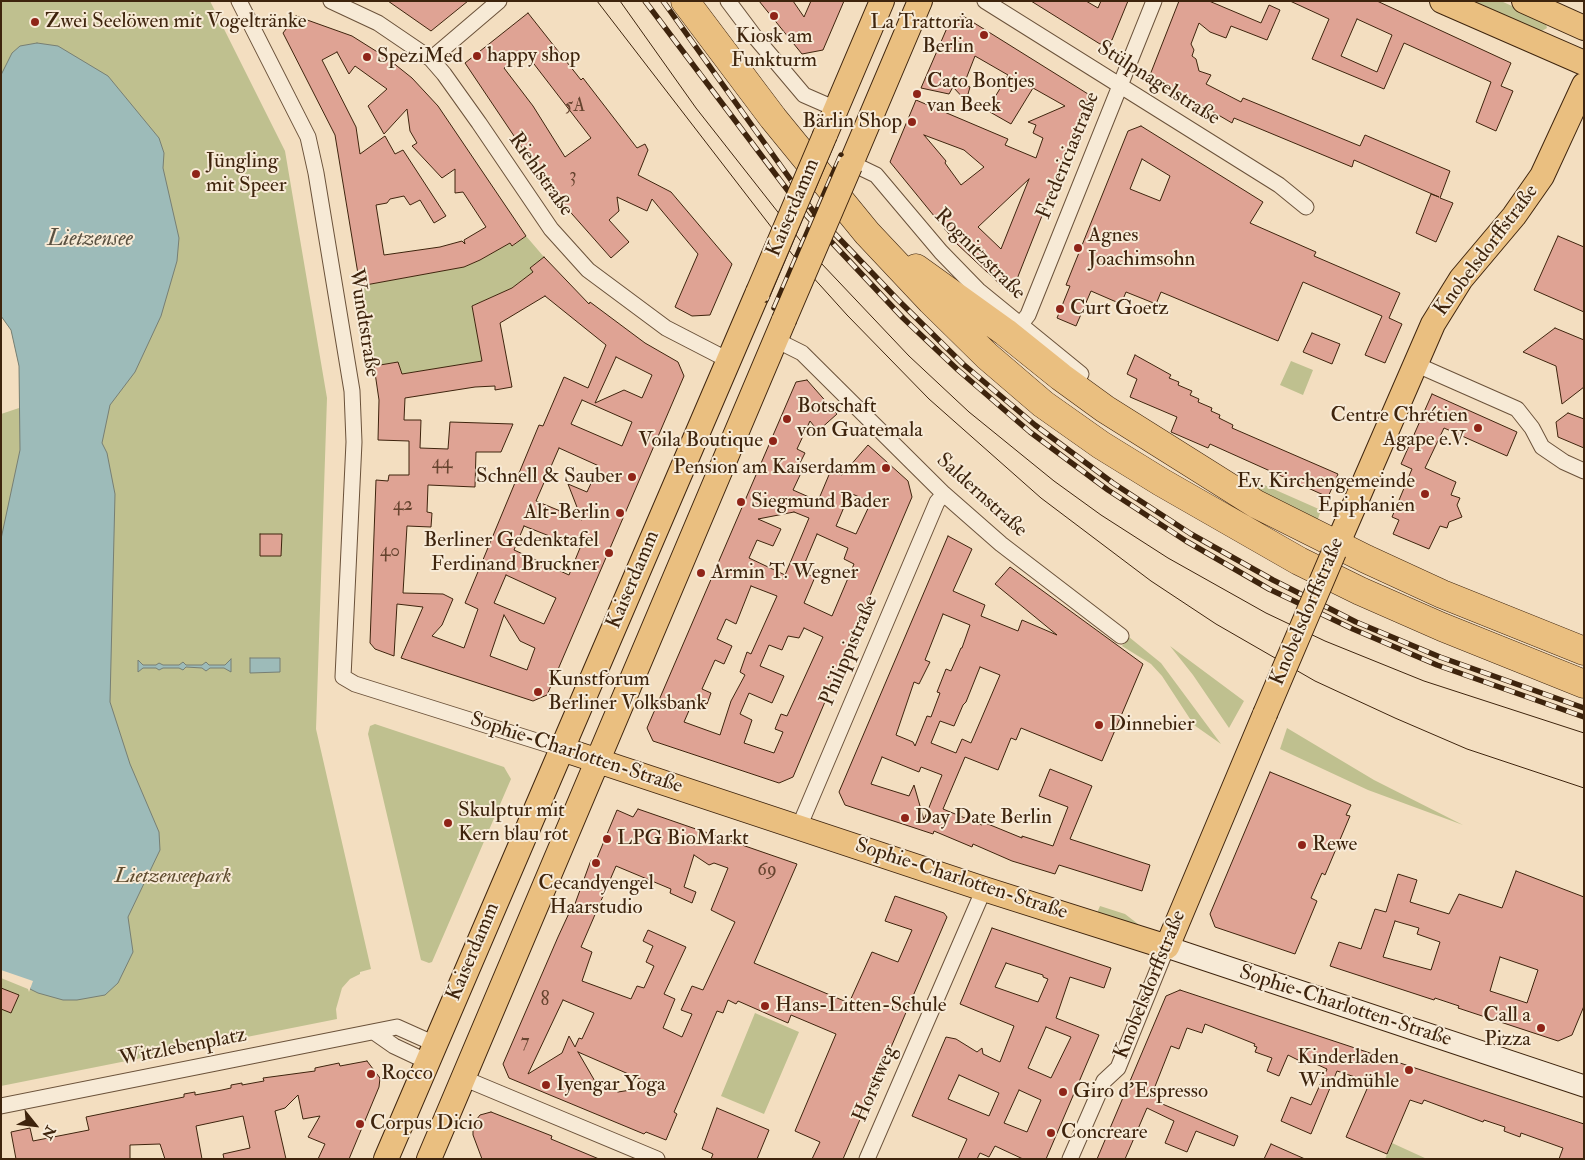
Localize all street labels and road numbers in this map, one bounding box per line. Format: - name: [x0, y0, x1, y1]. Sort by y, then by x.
- street label: Stülpnagelstraße: [1092, 36, 1224, 132]
- street label: Fredericiastraße: [1032, 89, 1106, 223]
- street label: Riehlstraße: [502, 128, 578, 222]
- street label: Kaiserdamm: [762, 155, 826, 261]
- street label: Knobelsdorffstraße: [1429, 180, 1545, 322]
- street label: Rognitzstraße: [928, 204, 1030, 306]
- street label: Wundtstraße: [342, 267, 384, 379]
- street label: Saldernstraße: [930, 449, 1032, 543]
- street label: Kaiserdamm: [602, 527, 666, 633]
- street label: Knobelsdorffstraße: [1266, 534, 1350, 690]
- street label: Philippistraße: [816, 592, 884, 710]
- street label: Sophie-Charlotten-Straße: [467, 708, 685, 800]
- street label: Sophie-Charlotten-Straße: [852, 834, 1070, 926]
- street label: Kaiserdamm: [442, 899, 506, 1005]
- street label: Knobelsdorffstraße: [1110, 907, 1192, 1063]
- street label: Sophie-Charlotten-Straße: [1236, 961, 1454, 1053]
- street label: Witzlebenplatz: [117, 1023, 249, 1073]
- street label: Horstweg: [849, 1042, 903, 1126]

